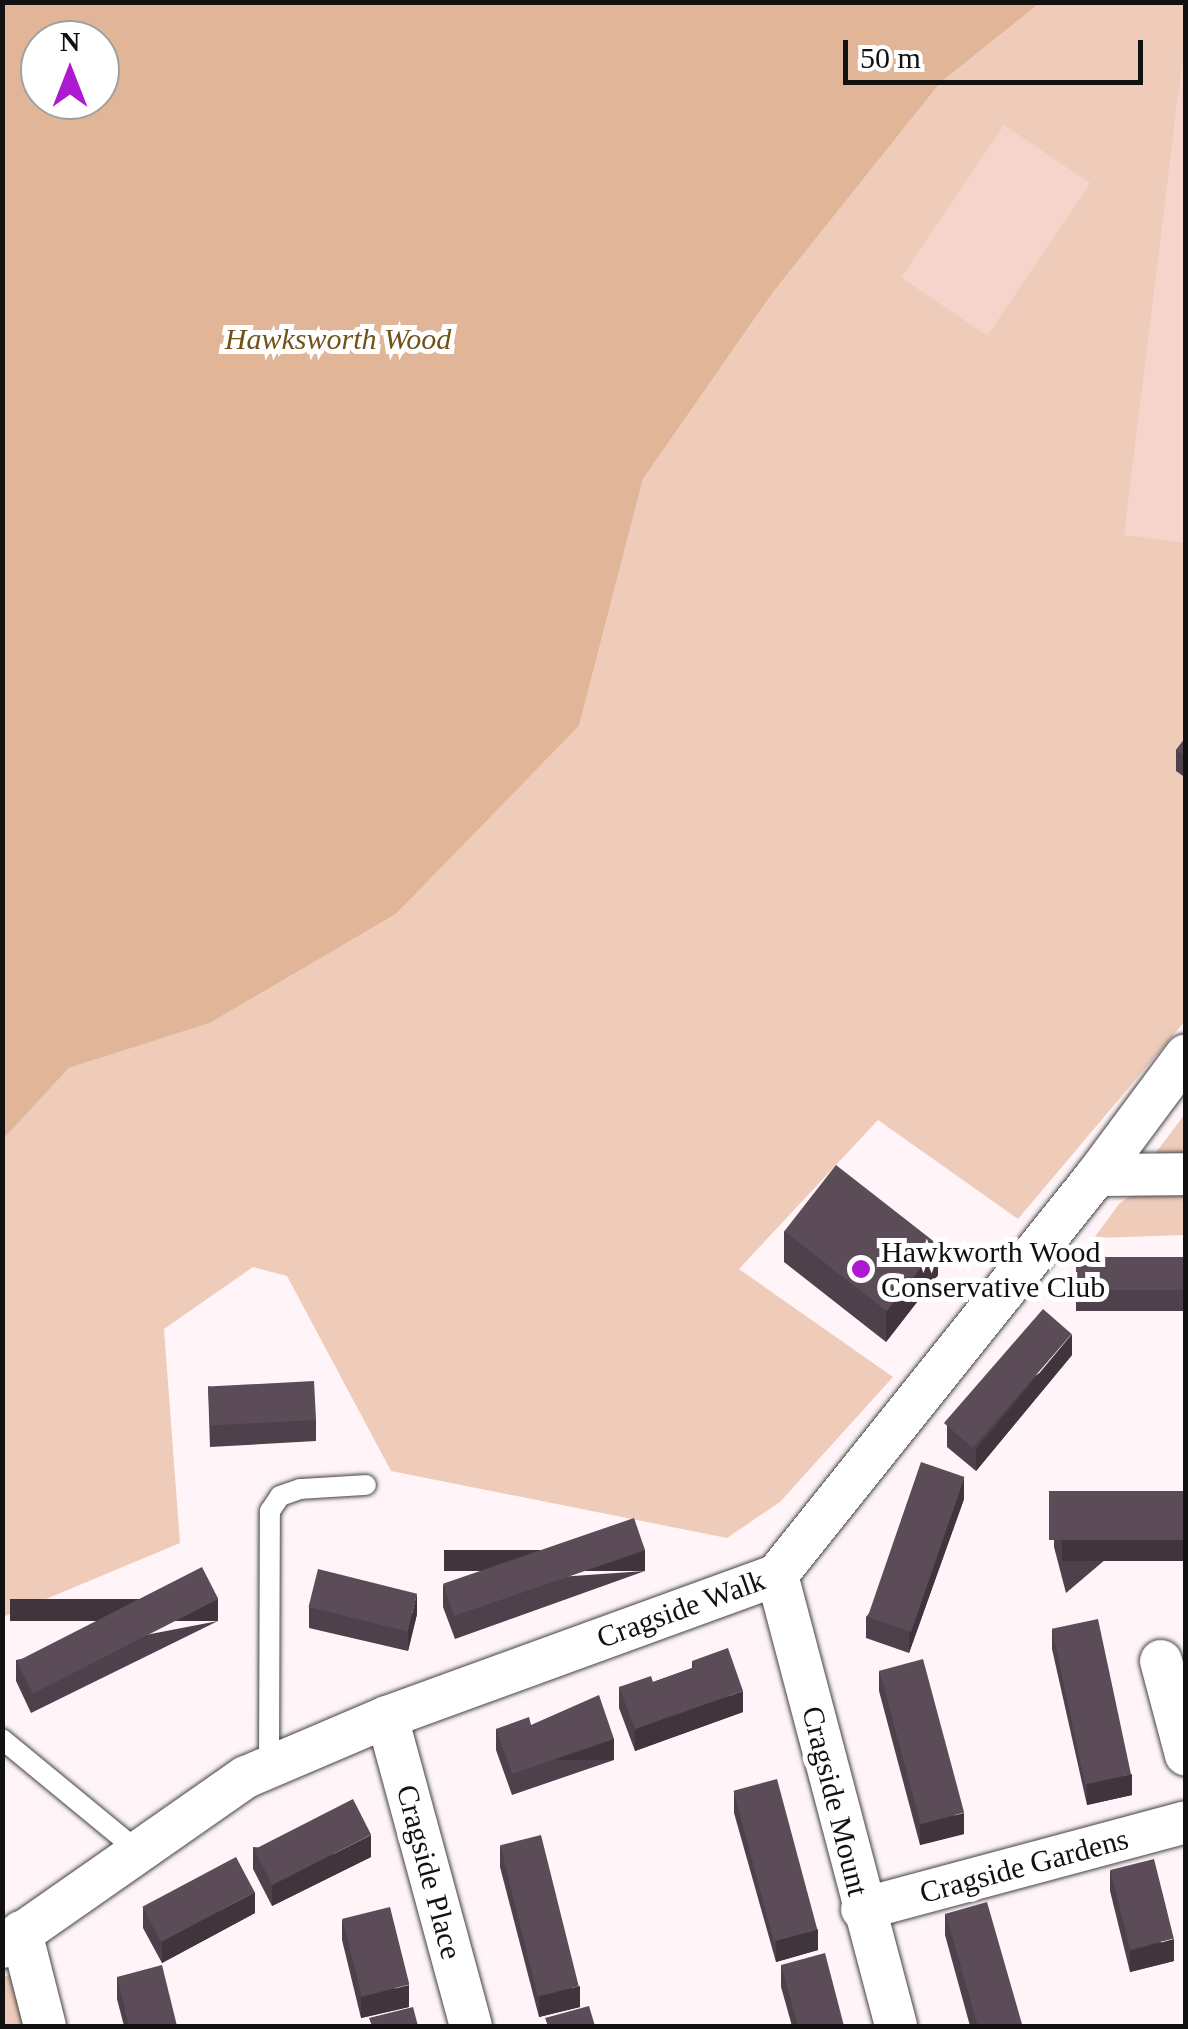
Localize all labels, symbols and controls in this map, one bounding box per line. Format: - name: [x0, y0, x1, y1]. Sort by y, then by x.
- north arrow: [20, 20, 120, 120]
- scale bar: [848, 20, 1148, 82]
- text: N: [60, 26, 80, 57]
- text: 50 m: [860, 41, 921, 74]
- park label: Hawksworth Wood: [225, 321, 451, 357]
- place label: Hawkworth Wood Conservative Club: [881, 1234, 1105, 1304]
- marker: Hawkworth Wood Conservative Club: [850, 1258, 872, 1280]
- street label: Cragside Walk: [592, 1562, 770, 1656]
- street label: Cragside Mount: [794, 1702, 876, 1900]
- street label: Cragside Place: [388, 1781, 470, 1963]
- street label: Cragside Gardens: [916, 1821, 1132, 1911]

